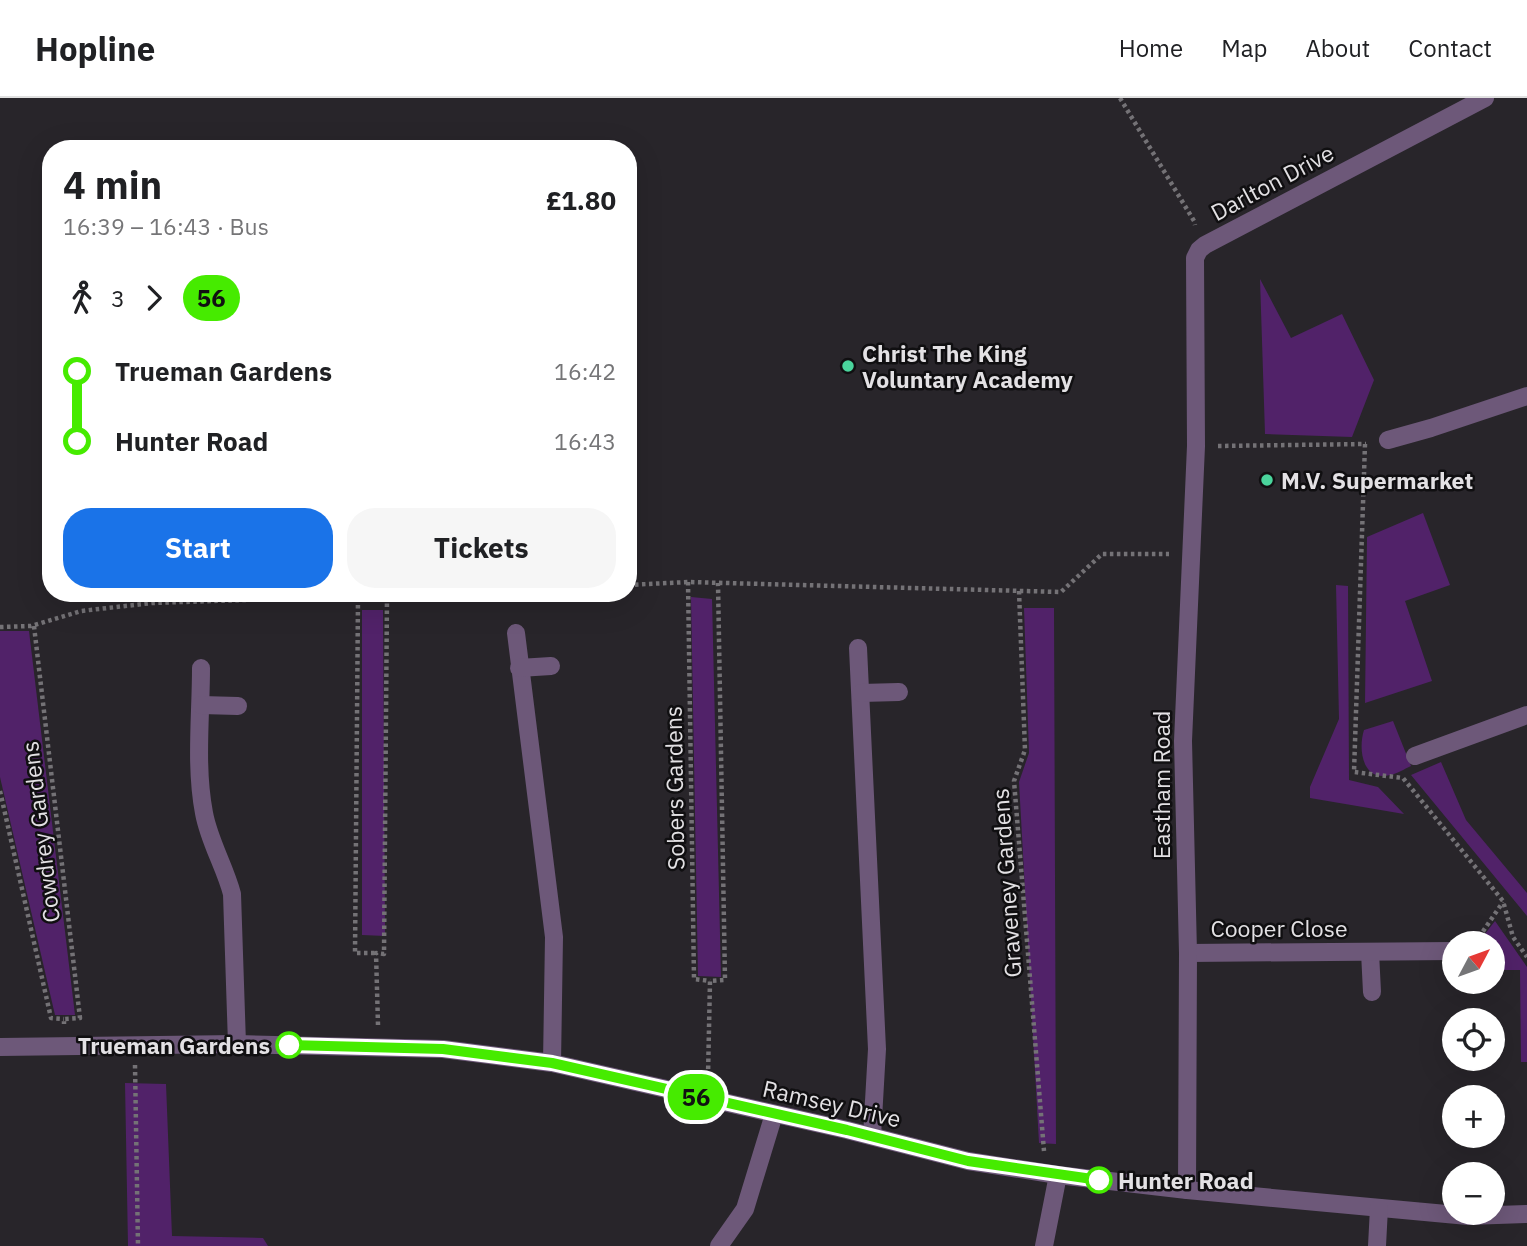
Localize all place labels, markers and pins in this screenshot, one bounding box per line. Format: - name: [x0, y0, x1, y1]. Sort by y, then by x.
- place label: Christ The King Voluntary Academy: [862, 338, 1074, 394]
- marker: Christ The King Voluntary Academy: [840, 358, 856, 374]
- place label: M.V. Supermarket: [1281, 465, 1473, 495]
- marker: M.V. Supermarket: [1259, 472, 1275, 488]
- place label: Trueman Gardens: [78, 1030, 270, 1060]
- marker: Trueman Gardens: [276, 1032, 302, 1058]
- place label: Hunter Road: [1118, 1165, 1254, 1195]
- marker: Hunter Road: [1086, 1167, 1112, 1193]

